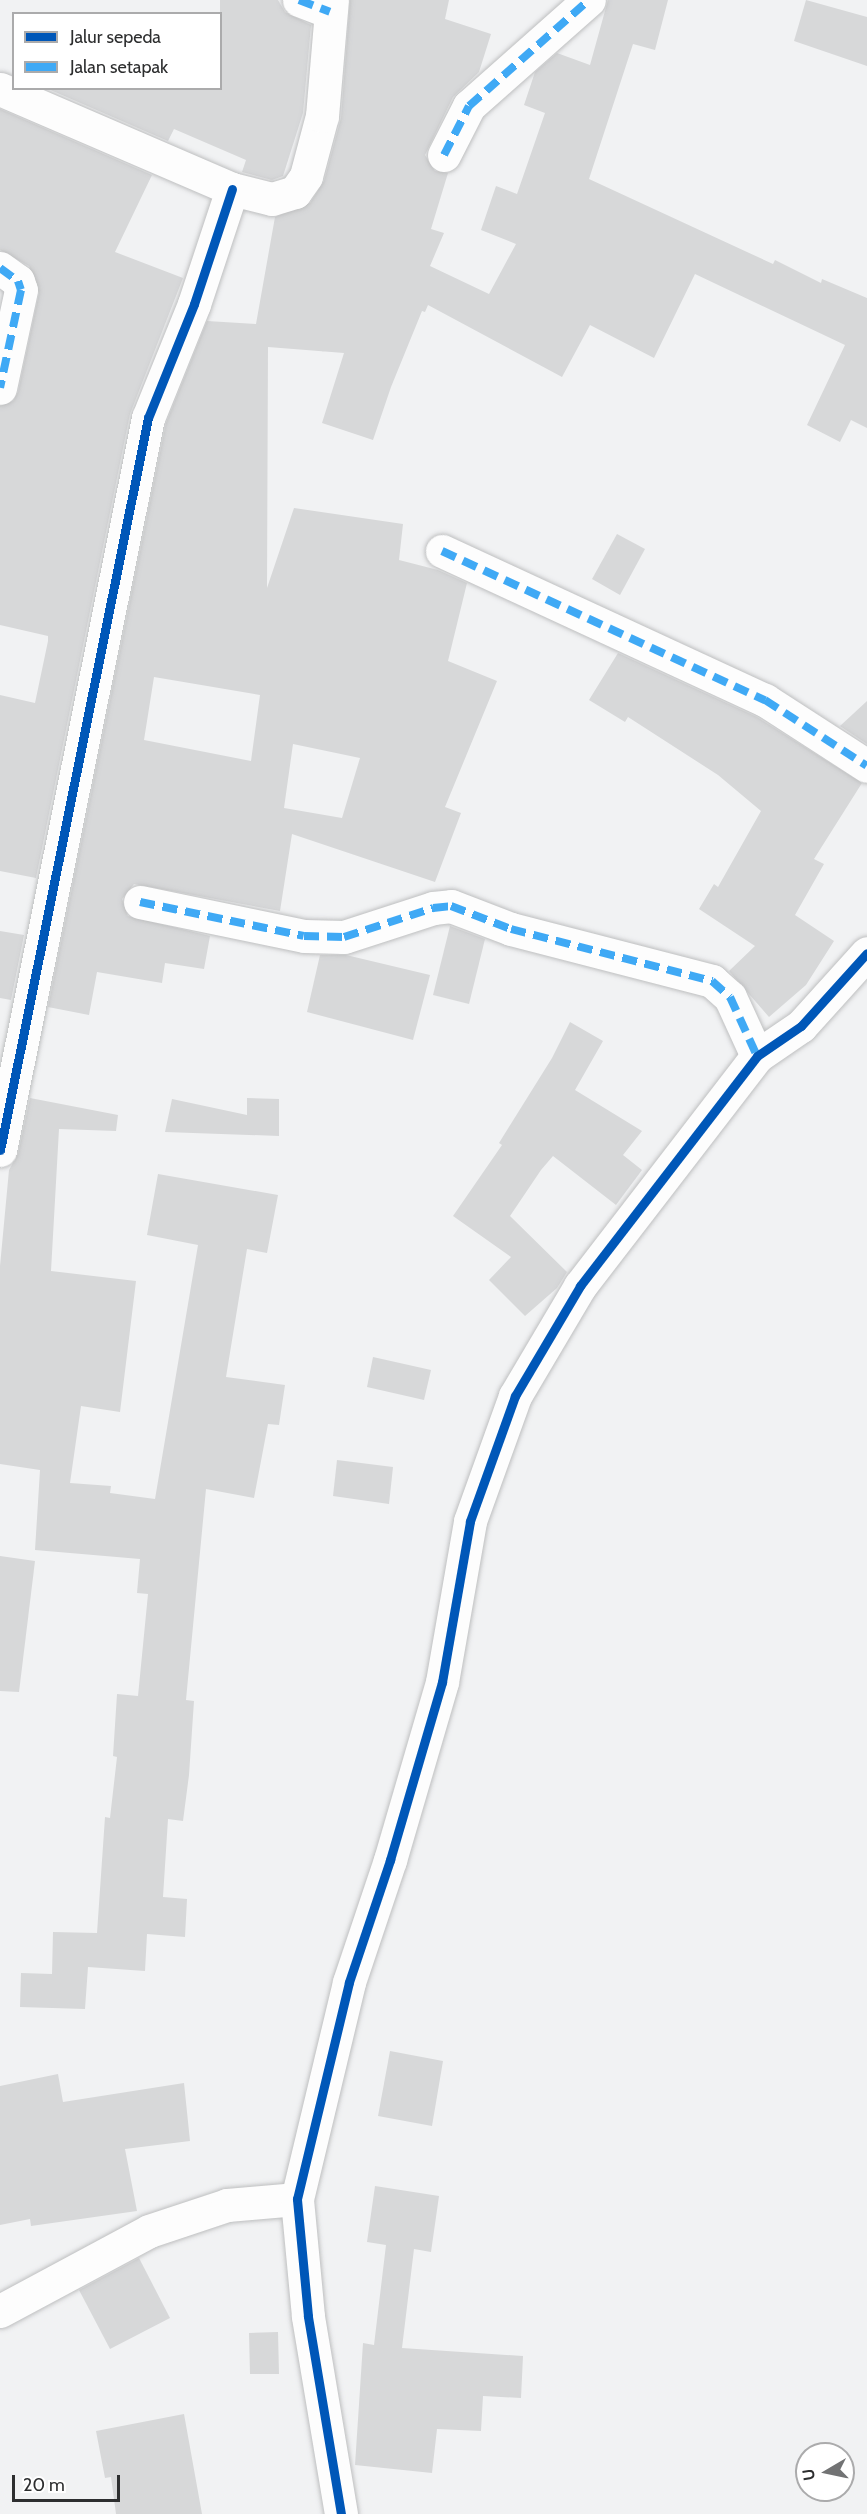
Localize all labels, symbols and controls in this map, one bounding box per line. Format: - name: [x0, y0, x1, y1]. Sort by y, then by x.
- legend: [12, 12, 222, 90]
- text: Jalur sepeda: [70, 26, 161, 48]
- text: Jalan setapak: [70, 56, 168, 78]
- north arrow: [795, 2442, 855, 2502]
- scale bar: [15, 2463, 123, 2501]
- text: U: [798, 2467, 819, 2482]
- text: 20 m: [23, 2474, 65, 2496]

